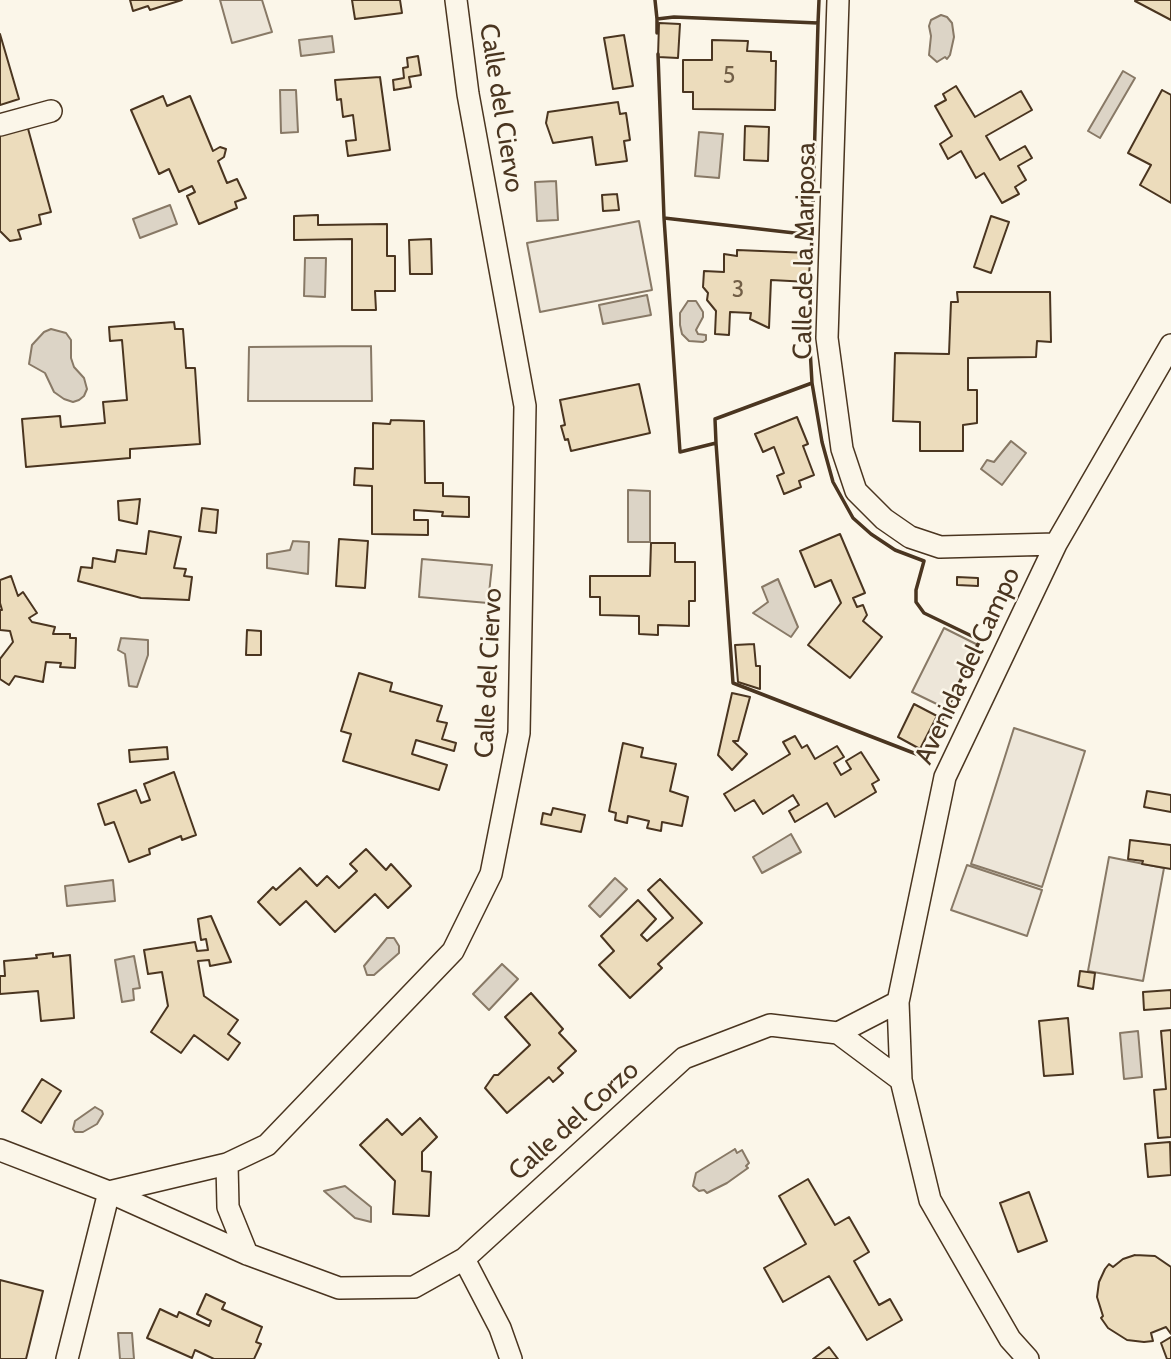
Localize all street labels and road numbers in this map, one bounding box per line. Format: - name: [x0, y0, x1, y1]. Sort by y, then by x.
- street label: Calle del Ciervo: [472, 21, 530, 195]
- street label: Calle de la Mariposa: [788, 142, 822, 360]
- street label: Avenida del Campo: [909, 563, 1027, 769]
- street label: Calle del Ciervo: [469, 587, 509, 759]
- street label: Calle del Corzo: [503, 1055, 645, 1187]

